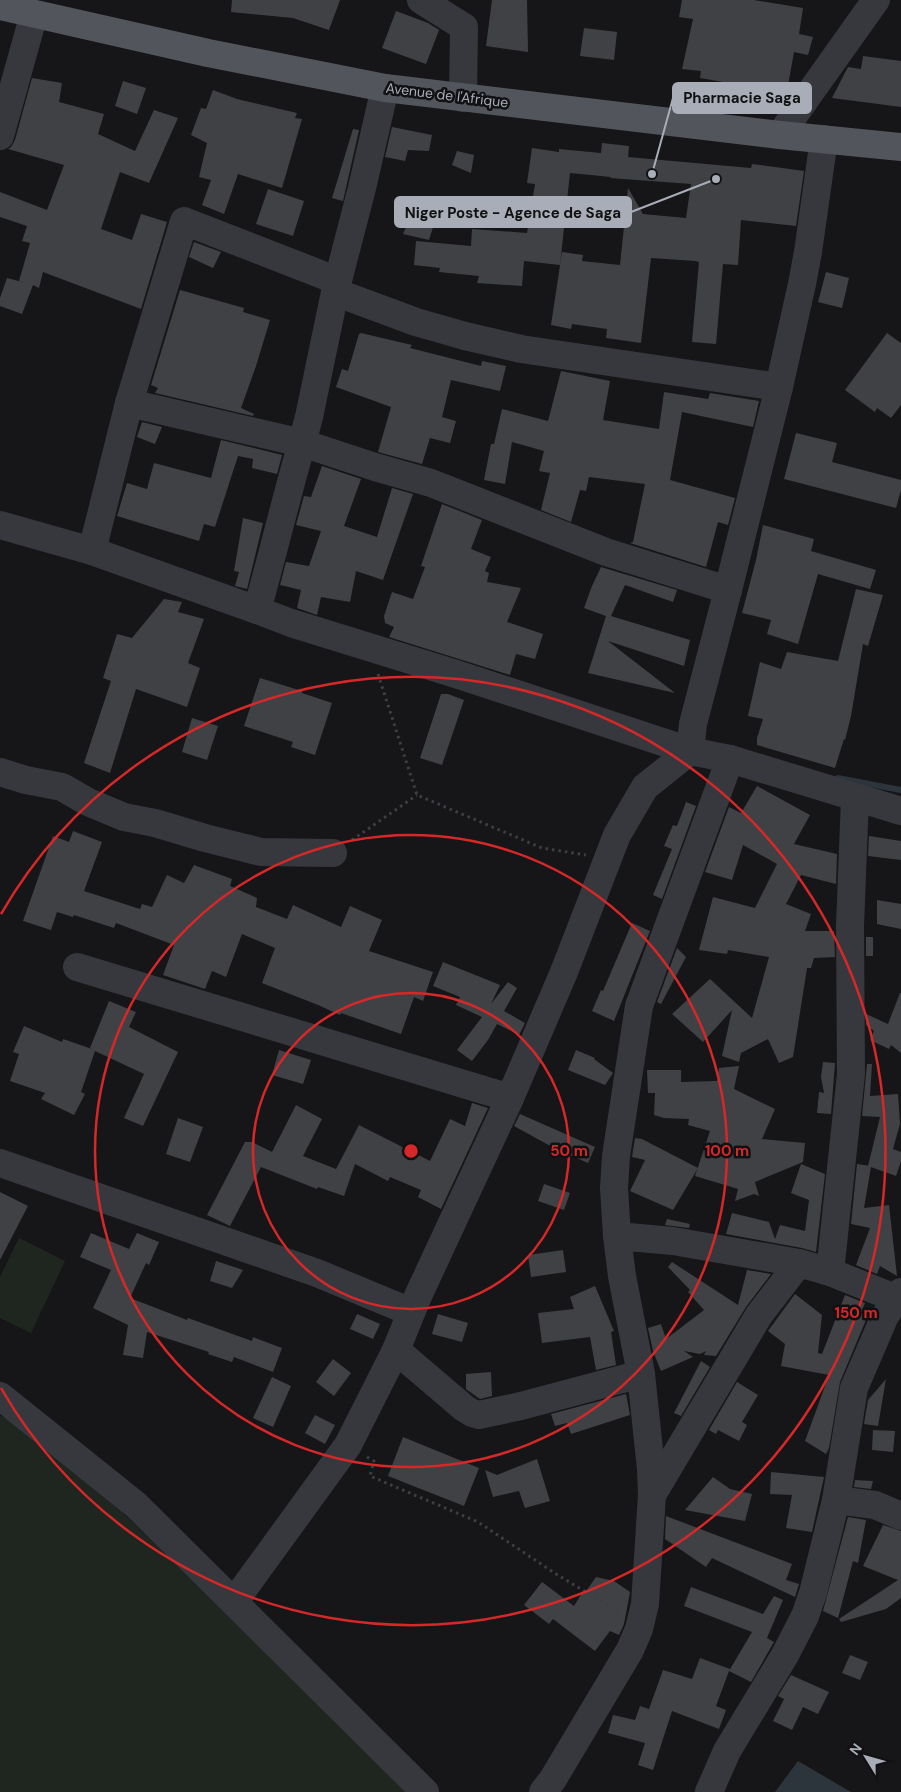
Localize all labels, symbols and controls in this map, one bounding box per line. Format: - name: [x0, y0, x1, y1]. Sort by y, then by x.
- street label: Avenue de l'Afrique: [385, 79, 509, 111]
- callout: Pharmacie Saga: [673, 83, 811, 113]
- text: Pharmacie Saga: [683, 88, 801, 108]
- callout: Niger Poste - Agence de Saga: [395, 197, 631, 227]
- text: Niger Poste - Agence de Saga: [405, 203, 621, 223]
- text: 50 m: [550, 1141, 588, 1161]
- text: 100 m: [705, 1141, 749, 1161]
- centre of rings: [402, 1142, 420, 1160]
- text: 150 m: [835, 1303, 878, 1323]
- north arrow: [841, 1732, 891, 1782]
- text: N: [845, 1740, 866, 1759]

